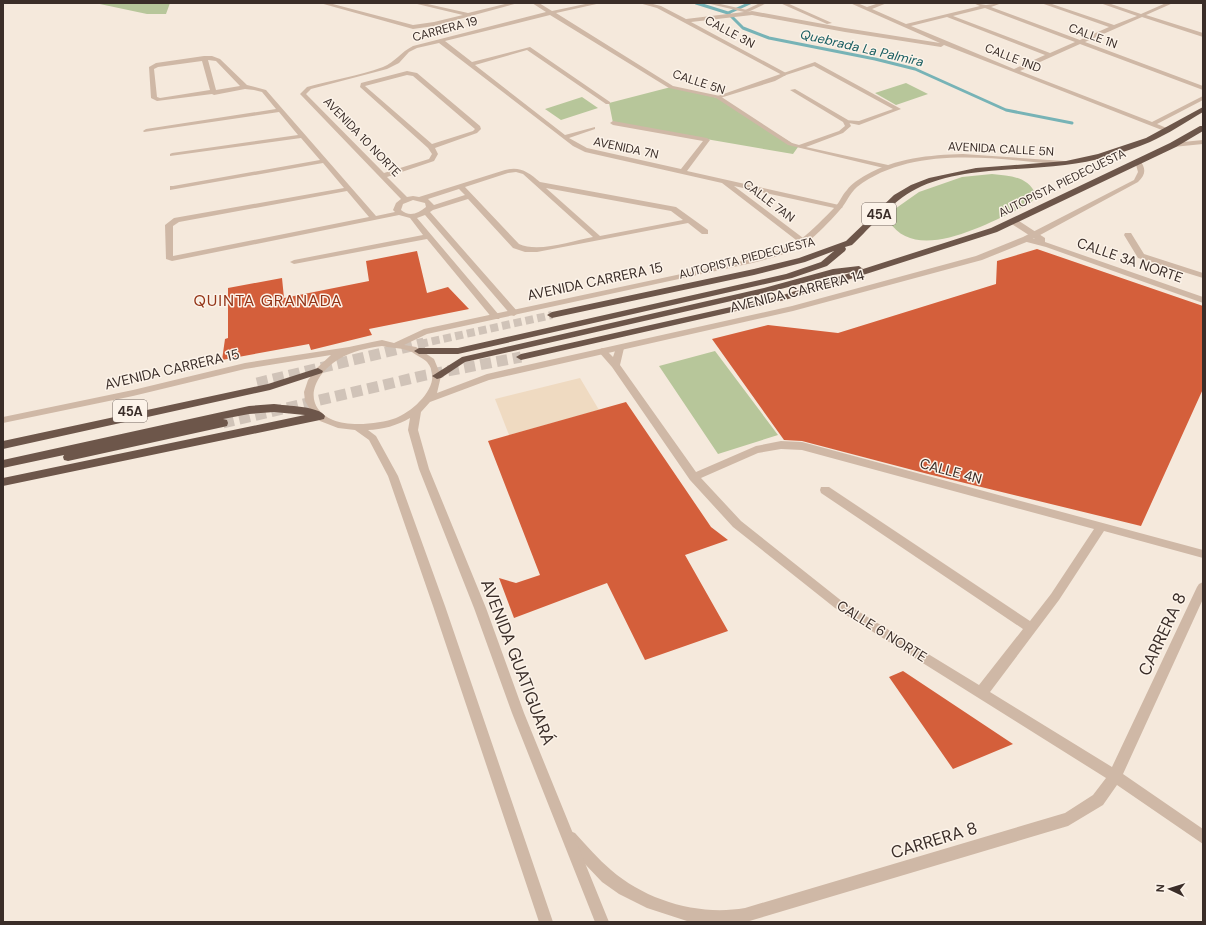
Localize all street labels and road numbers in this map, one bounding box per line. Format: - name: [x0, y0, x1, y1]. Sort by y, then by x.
- street label: CALLE 3N: [702, 12, 758, 52]
- street label: CARRERA 19: [411, 13, 479, 45]
- street label: CALLE 1N: [1066, 20, 1120, 52]
- street label: CALLE 1ND: [982, 40, 1044, 76]
- street label: CALLE 5N: [671, 66, 727, 98]
- street label: AVENIDA 10 NORTE: [320, 94, 404, 180]
- street label: AVENIDA 7N: [592, 133, 660, 163]
- street label: AVENIDA CALLE 5N: [948, 138, 1054, 160]
- street label: AUTOPISTA PIEDECUESTA: [996, 145, 1128, 221]
- street label: CALLE 7AN: [740, 176, 798, 226]
- road number: 45A: [862, 203, 896, 225]
- street label: AUTOPISTA PIEDECUESTA: [677, 233, 817, 283]
- street label: CALLE 3A NORTE: [1075, 233, 1185, 287]
- street label: AVENIDA CARRERA 15: [526, 258, 664, 304]
- street label: AVENIDA CARRERA 14: [728, 265, 867, 316]
- street label: AVENIDA CARRERA 15: [103, 345, 241, 393]
- road number: 45A: [113, 400, 147, 422]
- street label: CALLE 4N: [918, 454, 984, 488]
- street label: AVENIDA GUATIGUARÁ: [476, 576, 560, 748]
- street label: CARRERA 8: [1133, 589, 1191, 679]
- street label: CALLE 6 NORTE: [834, 596, 930, 666]
- street label: CARRERA 8: [888, 816, 980, 864]

